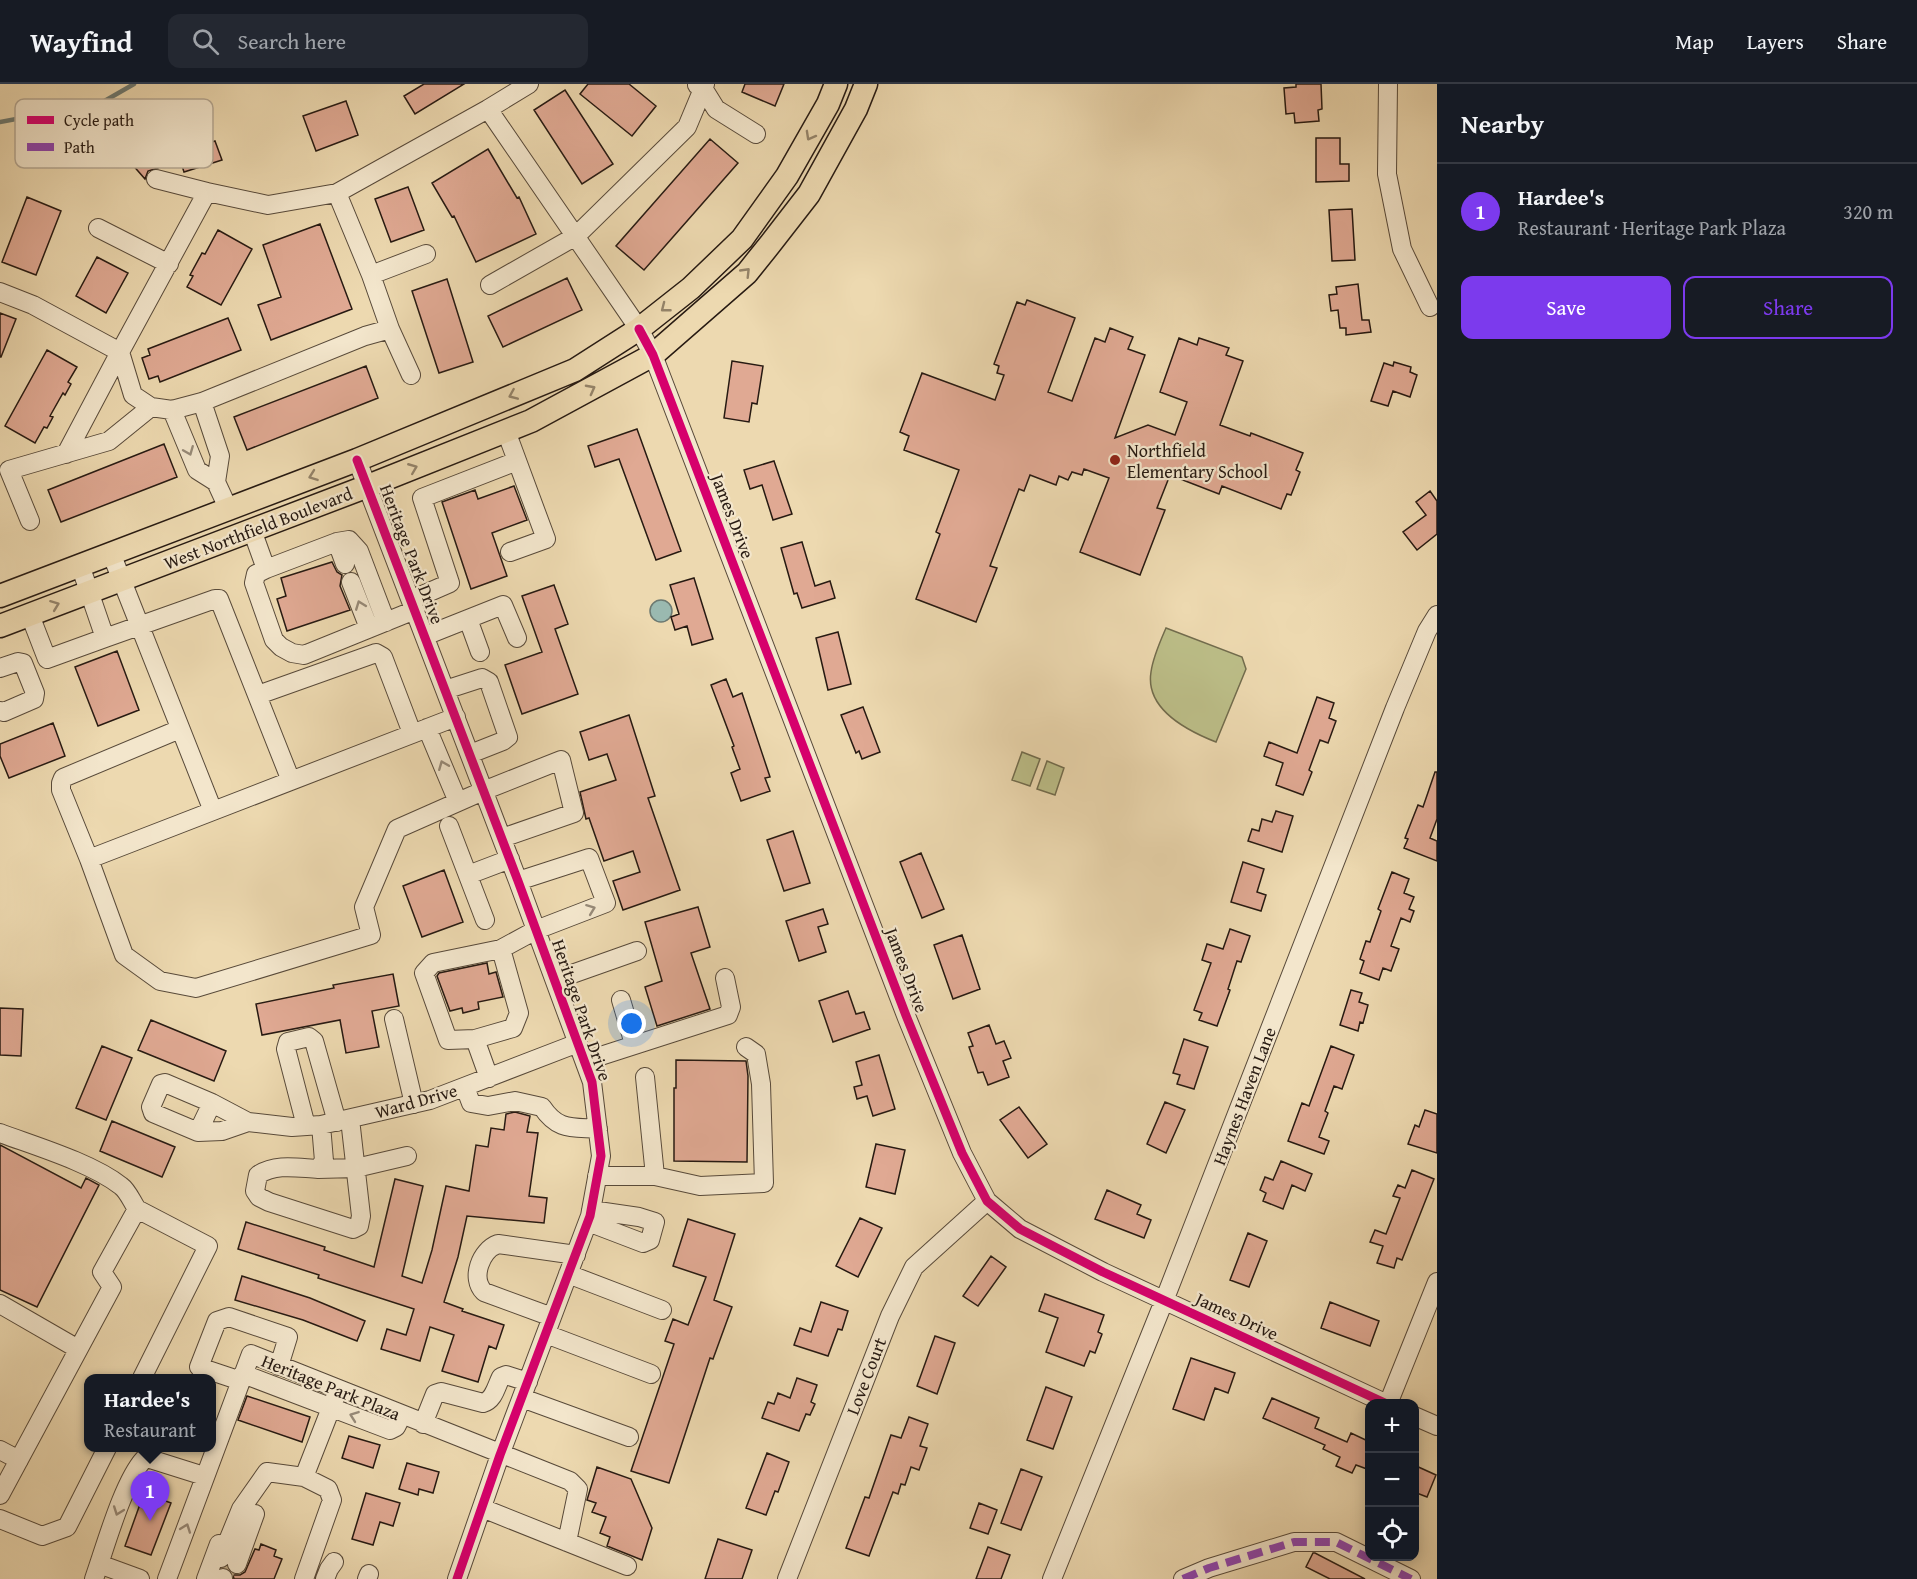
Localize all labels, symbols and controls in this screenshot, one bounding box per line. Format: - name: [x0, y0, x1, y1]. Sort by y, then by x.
- search box: [168, 14, 588, 68]
- text: Wayfind: [30, 21, 132, 62]
- icon: search: [189, 25, 222, 58]
- text: Search here: [237, 25, 346, 57]
- text: Map: [1675, 26, 1714, 57]
- text: Layers: [1747, 26, 1804, 57]
- text: Share: [1837, 26, 1887, 57]
- legend: [15, 99, 213, 168]
- text: Nearby: [1461, 104, 1544, 143]
- text: Cycle path: [64, 108, 134, 132]
- one-way arrow: [806, 130, 817, 140]
- text: Path: [64, 135, 95, 159]
- text: Hardee's: [1518, 181, 1604, 213]
- text: 1: [1475, 197, 1486, 226]
- text: 320 m: [1843, 197, 1893, 226]
- text: Restaurant · Heritage Park Plaza: [1518, 213, 1786, 242]
- one-way arrow: [739, 269, 750, 279]
- button: Save: [1461, 276, 1671, 339]
- button: Share: [1683, 276, 1893, 339]
- one-way arrow: [661, 301, 672, 312]
- one-way arrow: [585, 385, 595, 396]
- one-way arrow: [509, 388, 520, 400]
- place label: Northfield Elementary School: [1127, 437, 1268, 485]
- one-way arrow: [182, 444, 194, 455]
- marker: Northfield Elementary School: [1108, 453, 1122, 467]
- one-way arrow: [407, 463, 418, 475]
- street label: James Drive: [704, 468, 762, 562]
- one-way arrow: [308, 469, 319, 482]
- street label: West Northfield Boulevard: [160, 479, 356, 576]
- street label: Heritage Park Drive: [373, 480, 451, 628]
- one-way arrow: [49, 600, 59, 613]
- one-way arrow: [355, 600, 368, 611]
- one-way arrow: [438, 760, 450, 771]
- one-way arrow: [585, 904, 596, 916]
- street label: James Drive: [878, 922, 936, 1016]
- street label: Heritage Park Drive: [545, 936, 619, 1084]
- your location: [617, 1009, 646, 1038]
- street label: Haynes Haven Lane: [1205, 1023, 1283, 1169]
- street label: Ward Drive: [372, 1076, 460, 1126]
- street label: James Drive: [1189, 1284, 1283, 1347]
- street label: Love Court: [839, 1333, 893, 1419]
- street label: Heritage Park Plaza: [258, 1347, 405, 1427]
- popup: [84, 1374, 216, 1452]
- text: Hardee's: [104, 1383, 190, 1415]
- map controls: [1365, 1399, 1419, 1561]
- button: +: [1365, 1399, 1419, 1453]
- one-way arrow: [349, 1411, 360, 1424]
- text: Restaurant: [104, 1415, 196, 1444]
- button: −: [1365, 1453, 1419, 1507]
- pin: 1: [130, 1472, 170, 1521]
- one-way arrow: [113, 1505, 126, 1516]
- button: locate: [1365, 1507, 1419, 1561]
- one-way arrow: [178, 1523, 191, 1533]

